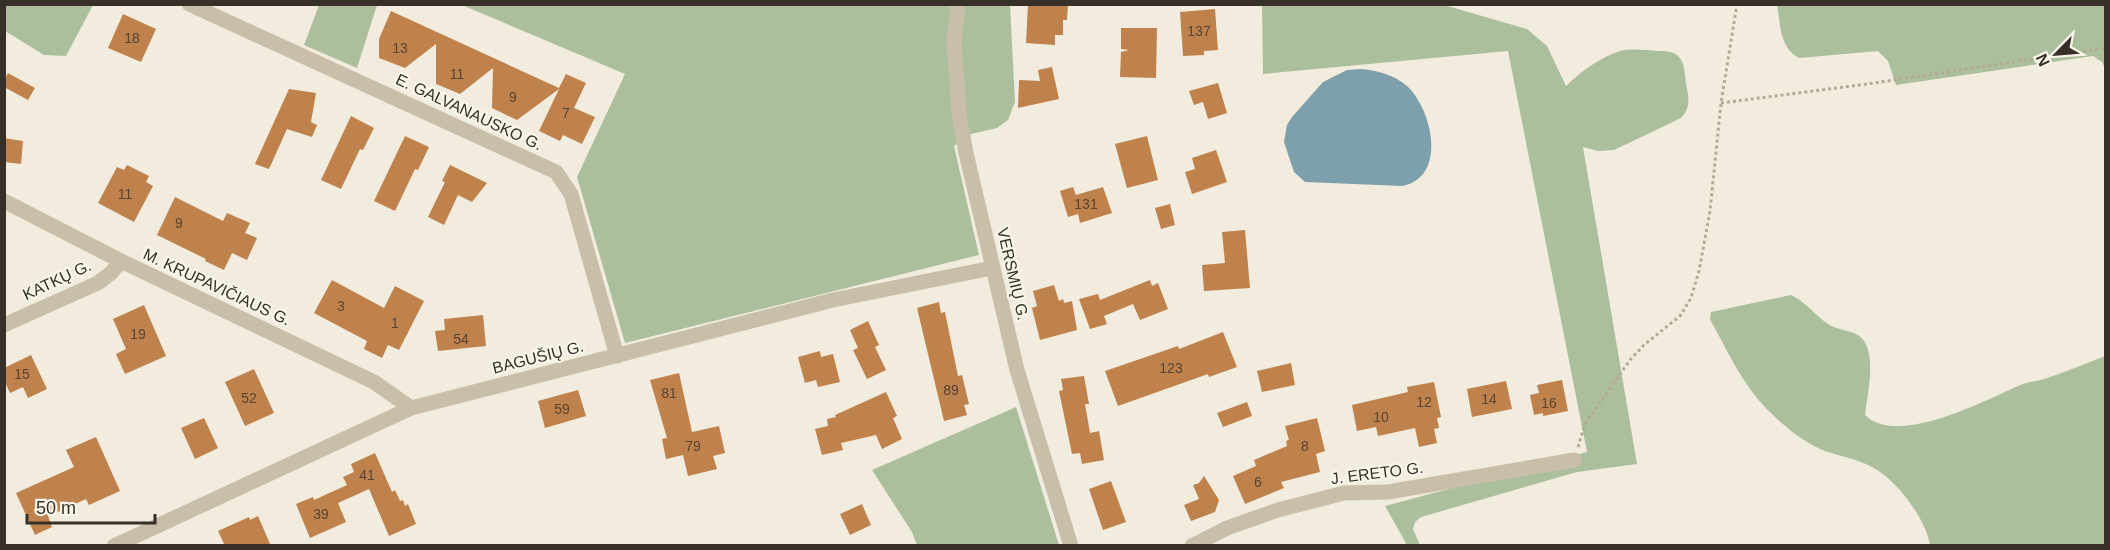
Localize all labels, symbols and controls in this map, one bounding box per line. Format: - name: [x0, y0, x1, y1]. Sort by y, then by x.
- house number: 137: [1187, 23, 1211, 39]
- north arrow: [2026, 24, 2086, 84]
- house number: 18: [124, 30, 140, 46]
- house number: 13: [392, 40, 408, 56]
- text: N: [2033, 51, 2053, 69]
- house number: 11: [450, 66, 464, 82]
- street label: E. GALVANAUSKO G.: [393, 71, 545, 153]
- house number: 9: [509, 89, 517, 105]
- house number: 7: [562, 105, 570, 121]
- house number: 11: [118, 186, 132, 202]
- house number: 131: [1074, 196, 1098, 212]
- house number: 9: [175, 215, 183, 231]
- street label: VERSMIŲ G.: [994, 226, 1032, 322]
- street label: M. KRUPAVIČIAUS G.: [141, 245, 294, 329]
- street label: KATKŲ G.: [20, 257, 94, 303]
- house number: 3: [337, 298, 345, 314]
- house number: 1: [391, 315, 399, 331]
- house number: 19: [130, 326, 146, 342]
- house number: 54: [453, 331, 469, 347]
- street label: BAGUŠIŲ G.: [490, 336, 585, 377]
- house number: 123: [1159, 360, 1183, 376]
- house number: 15: [14, 366, 30, 382]
- house number: 89: [943, 382, 959, 398]
- house number: 81: [661, 385, 677, 401]
- house number: 52: [241, 390, 257, 406]
- house number: 14: [1481, 391, 1497, 407]
- house number: 12: [1416, 394, 1432, 410]
- house number: 16: [1541, 395, 1557, 411]
- house number: 59: [554, 401, 570, 417]
- house number: 10: [1373, 409, 1389, 425]
- house number: 79: [685, 438, 701, 454]
- house number: 8: [1301, 438, 1309, 454]
- street label: J. ERETO G.: [1330, 459, 1424, 487]
- house number: 41: [359, 467, 375, 483]
- house number: 6: [1254, 474, 1262, 490]
- scale bar: [27, 487, 154, 525]
- text: 50 m: [36, 498, 76, 518]
- house number: 39: [313, 506, 329, 522]

